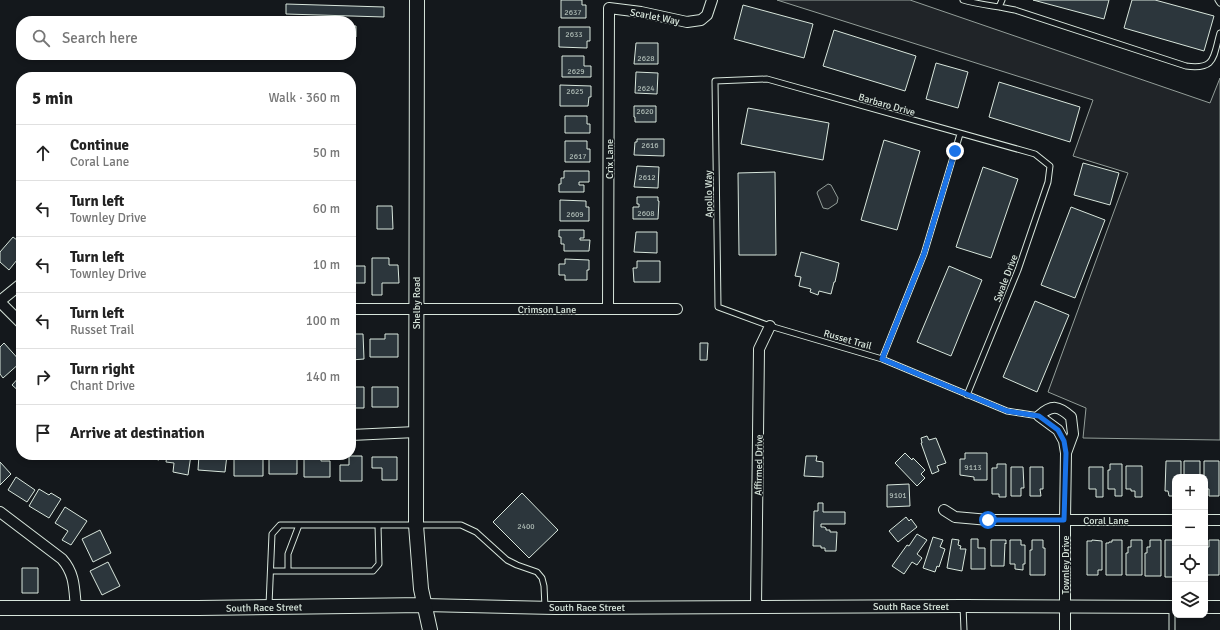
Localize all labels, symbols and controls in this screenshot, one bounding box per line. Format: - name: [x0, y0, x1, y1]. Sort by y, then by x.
- street label: Scarlet Way: [629, 6, 681, 28]
- house number: 2637: [564, 7, 582, 17]
- search box: [16, 16, 356, 60]
- icon: search: [30, 27, 52, 49]
- text: Search here: [62, 29, 138, 47]
- house number: 2633: [565, 29, 583, 39]
- house number: 2628: [637, 53, 655, 63]
- house number: 2629: [567, 66, 585, 76]
- house number: 2624: [637, 83, 655, 93]
- house number: 2625: [566, 86, 584, 96]
- text: 5 min: [32, 88, 73, 109]
- text: Walk · 360 m: [269, 90, 340, 106]
- street label: Barbaro Drive: [857, 91, 916, 119]
- house number: 2620: [636, 106, 654, 116]
- text: Continue: [70, 136, 129, 154]
- street label: Crix Lane: [604, 139, 616, 179]
- house number: 2616: [641, 140, 659, 150]
- icon: ahead: [32, 142, 54, 164]
- route end: [946, 142, 964, 160]
- text: 50 m: [313, 145, 340, 161]
- house number: 2617: [569, 151, 587, 161]
- text: Coral Lane: [70, 154, 129, 170]
- street label: Apollo Way: [703, 170, 715, 218]
- house number: 2612: [638, 172, 656, 182]
- text: Turn left: [70, 192, 124, 210]
- icon: left: [32, 198, 54, 220]
- text: 60 m: [313, 201, 340, 217]
- house number: 2608: [637, 208, 655, 218]
- house number: 2609: [566, 209, 584, 219]
- text: Townley Drive: [70, 210, 146, 226]
- text: Turn left: [70, 248, 124, 266]
- street label: Swale Drive: [991, 253, 1020, 304]
- icon: left: [32, 254, 54, 276]
- text: 10 m: [313, 257, 340, 273]
- text: Townley Drive: [70, 266, 146, 282]
- street label: Shelby Road: [411, 277, 423, 329]
- text: Turn left: [70, 304, 124, 322]
- street label: Crimson Lane: [518, 304, 576, 316]
- icon: left: [32, 310, 54, 332]
- text: 100 m: [306, 313, 340, 329]
- text: Russet Trail: [70, 322, 134, 338]
- street label: Russet Trail: [822, 327, 873, 353]
- text: Turn right: [70, 360, 135, 378]
- icon: right: [32, 366, 54, 388]
- text: 140 m: [306, 369, 340, 385]
- text: Chant Drive: [70, 378, 135, 394]
- icon: arrive: [32, 422, 54, 444]
- text: Arrive at destination: [70, 424, 205, 442]
- street label: Affirmed Drive: [752, 434, 766, 496]
- house number: 9113: [964, 462, 982, 472]
- map controls: [1172, 474, 1208, 618]
- button: +: [1172, 474, 1208, 510]
- house number: 9101: [889, 490, 907, 500]
- button: −: [1172, 510, 1208, 546]
- route start: [979, 511, 997, 529]
- street label: Coral Lane: [1083, 515, 1129, 527]
- house number: 2400: [517, 521, 535, 531]
- street label: Townley Drive: [1060, 536, 1072, 594]
- button: locate: [1172, 546, 1208, 582]
- button: layers: [1172, 582, 1208, 618]
- street label: South Race Street: [226, 601, 303, 615]
- street label: South Race Street: [873, 601, 950, 613]
- street label: South Race Street: [549, 602, 626, 614]

